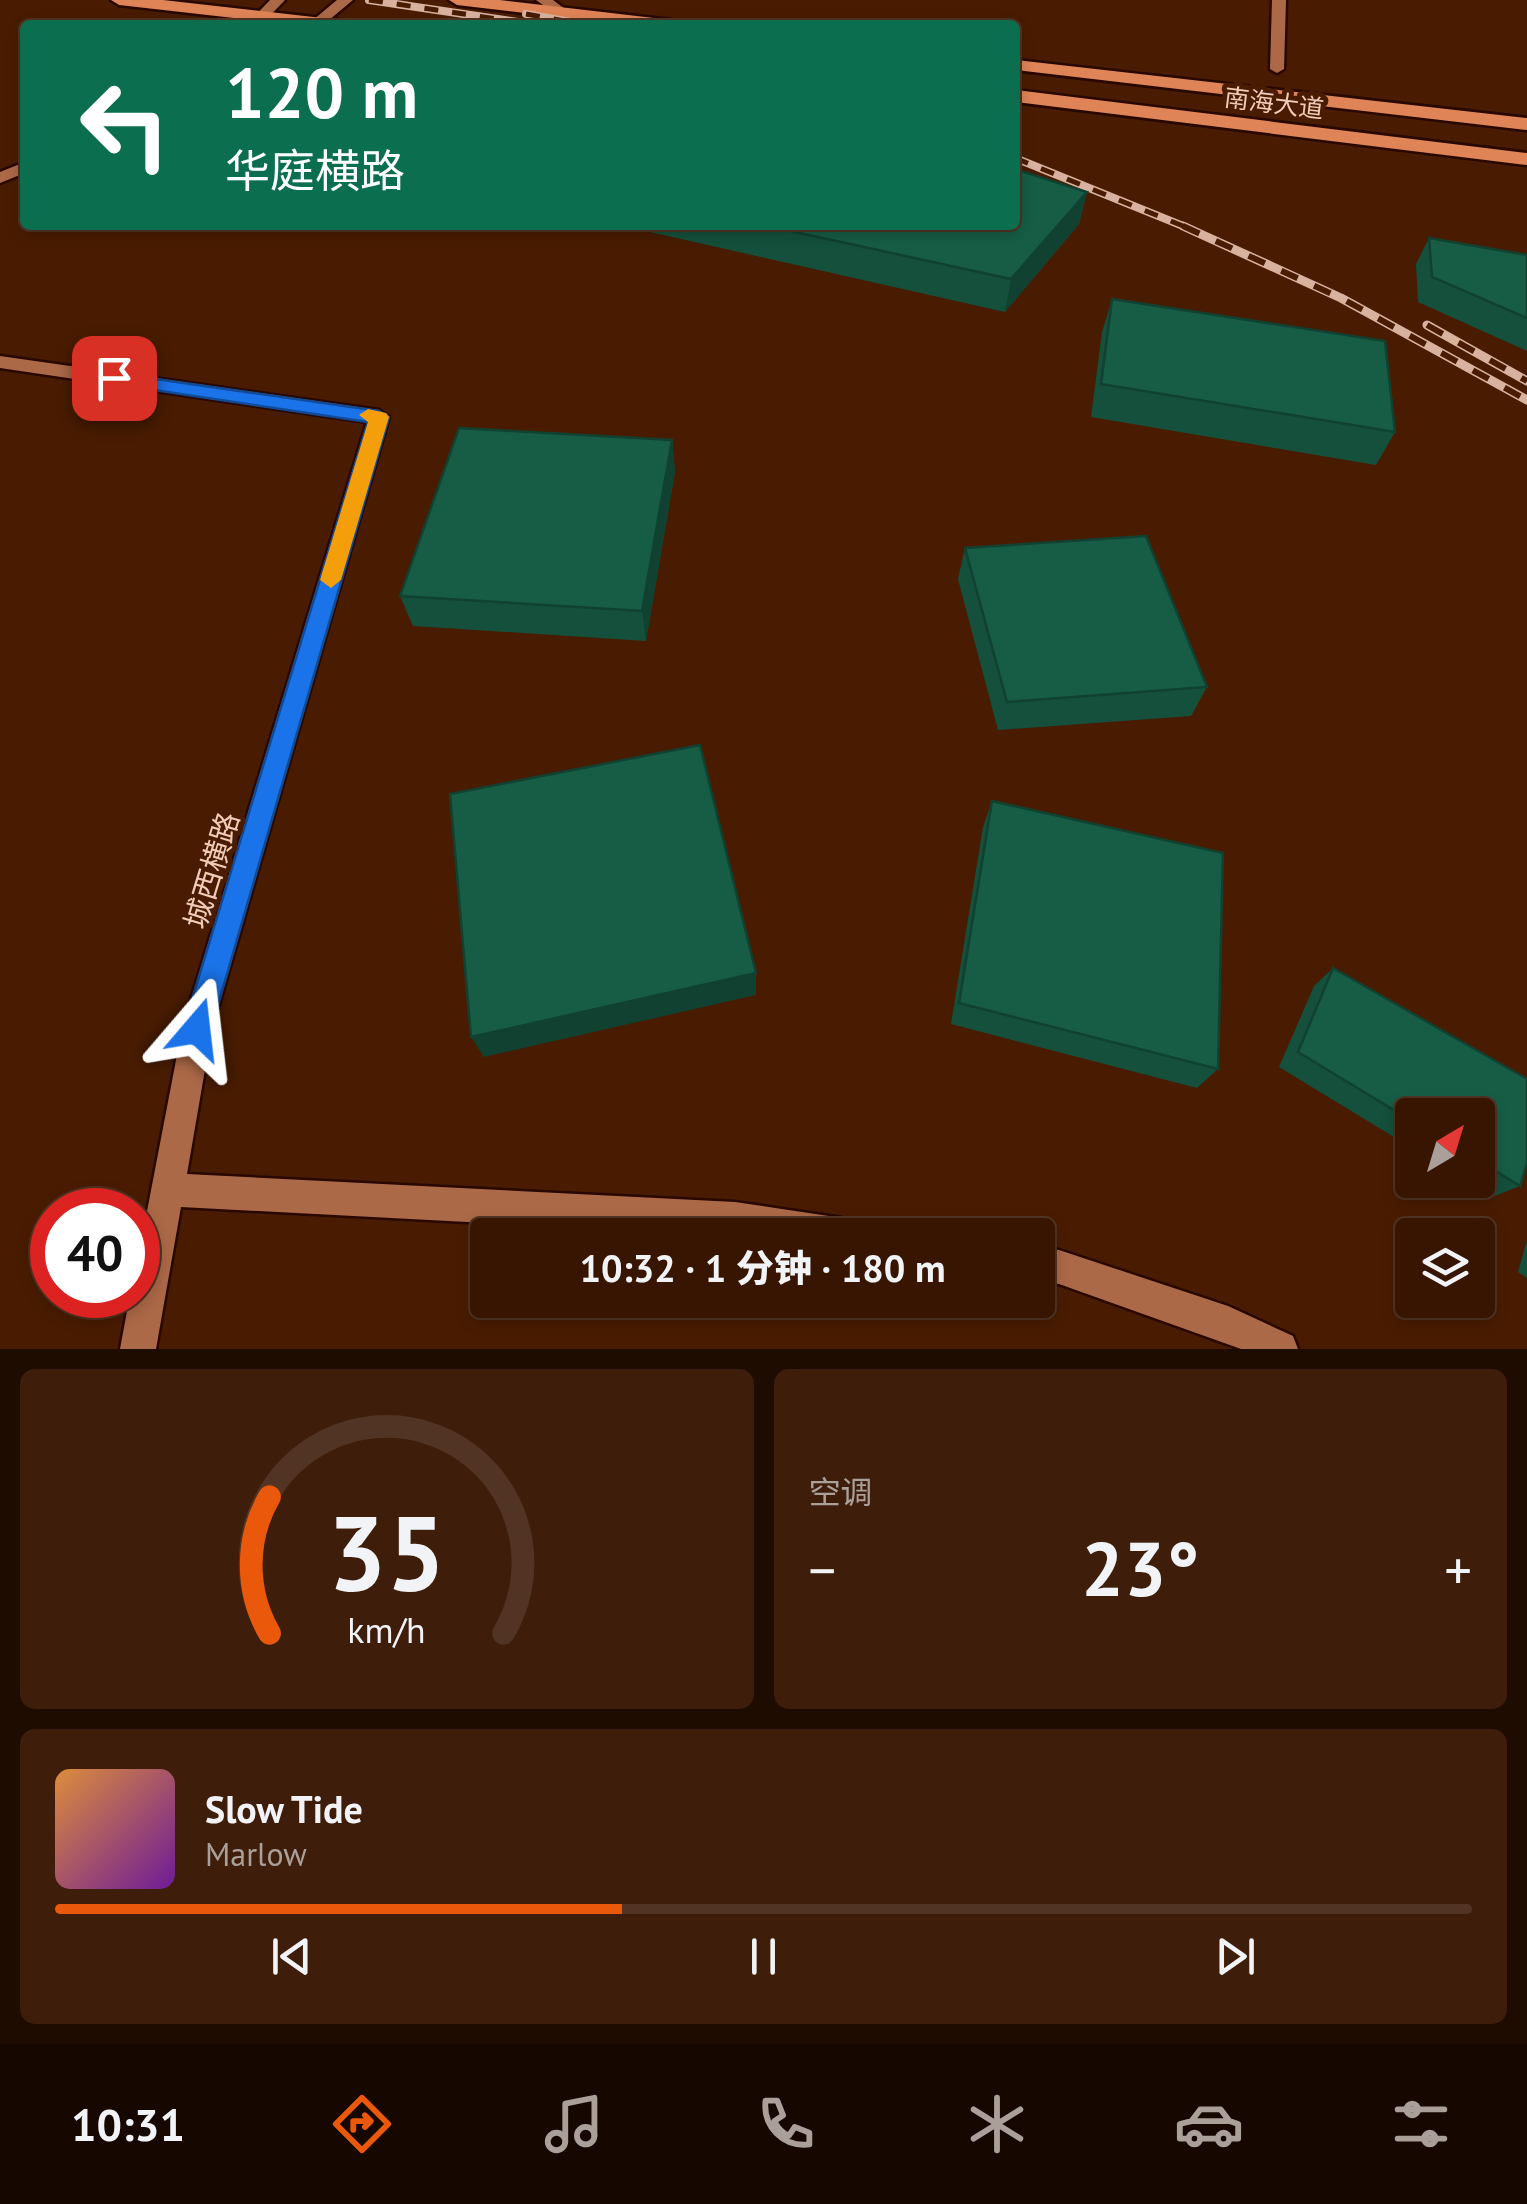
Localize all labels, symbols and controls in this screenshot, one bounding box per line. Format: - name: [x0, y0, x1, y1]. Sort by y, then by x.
- text: 120 m: [225, 47, 418, 137]
- icon: left: [60, 60, 190, 190]
- street label: 南海大道: [1222, 81, 1326, 125]
- text: 华庭横路: [225, 141, 405, 199]
- pin: [72, 336, 157, 421]
- icon: arrive: [87, 351, 142, 406]
- street label: 城西横路: [175, 807, 247, 933]
- position arrow: [145, 977, 249, 1081]
- north arrow: [1395, 1098, 1495, 1198]
- map controls: [1395, 1098, 1495, 1318]
- speed limit sign: 40: [30, 1188, 160, 1318]
- button: layers: [1395, 1218, 1495, 1318]
- text: 10:32 · 1 分钟 · 180 m: [579, 1243, 946, 1292]
- text: 空调: [809, 1471, 873, 1513]
- text: 35: [328, 1485, 446, 1620]
- text: 23°: [1081, 1520, 1199, 1617]
- text: −: [809, 1534, 836, 1605]
- text: +: [1444, 1534, 1472, 1605]
- text: km/h: [348, 1607, 426, 1653]
- text: Slow Tide: [205, 1784, 363, 1833]
- text: Marlow: [205, 1833, 307, 1875]
- icon: previous: [264, 1929, 319, 1984]
- icon: pause: [736, 1929, 791, 1984]
- icon: next: [1208, 1929, 1263, 1984]
- icon: directions: [327, 2089, 397, 2159]
- icon: music: [539, 2089, 609, 2159]
- icon: phone: [751, 2089, 821, 2159]
- icon: climate: [962, 2089, 1032, 2159]
- icon: car: [1174, 2089, 1244, 2159]
- icon: filters: [1386, 2089, 1456, 2159]
- text: 10:31: [71, 2095, 185, 2153]

